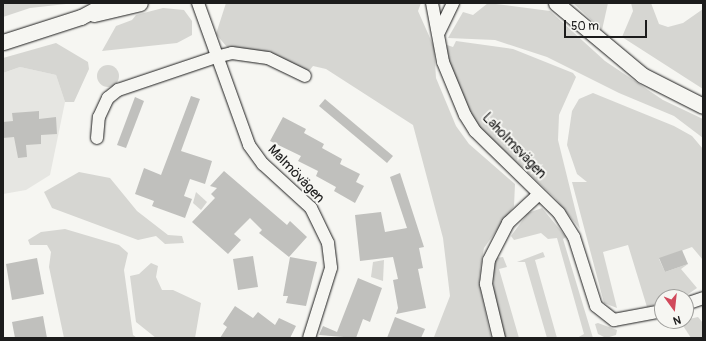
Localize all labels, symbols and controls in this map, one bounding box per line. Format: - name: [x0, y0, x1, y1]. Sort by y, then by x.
- scale bar: [566, 12, 649, 38]
- text: 50 m: [571, 19, 599, 34]
- street label: Laholmsvägen: [478, 110, 550, 182]
- street label: Malmövägen: [264, 141, 328, 207]
- north arrow: [654, 289, 694, 329]
- text: N: [672, 313, 682, 327]

